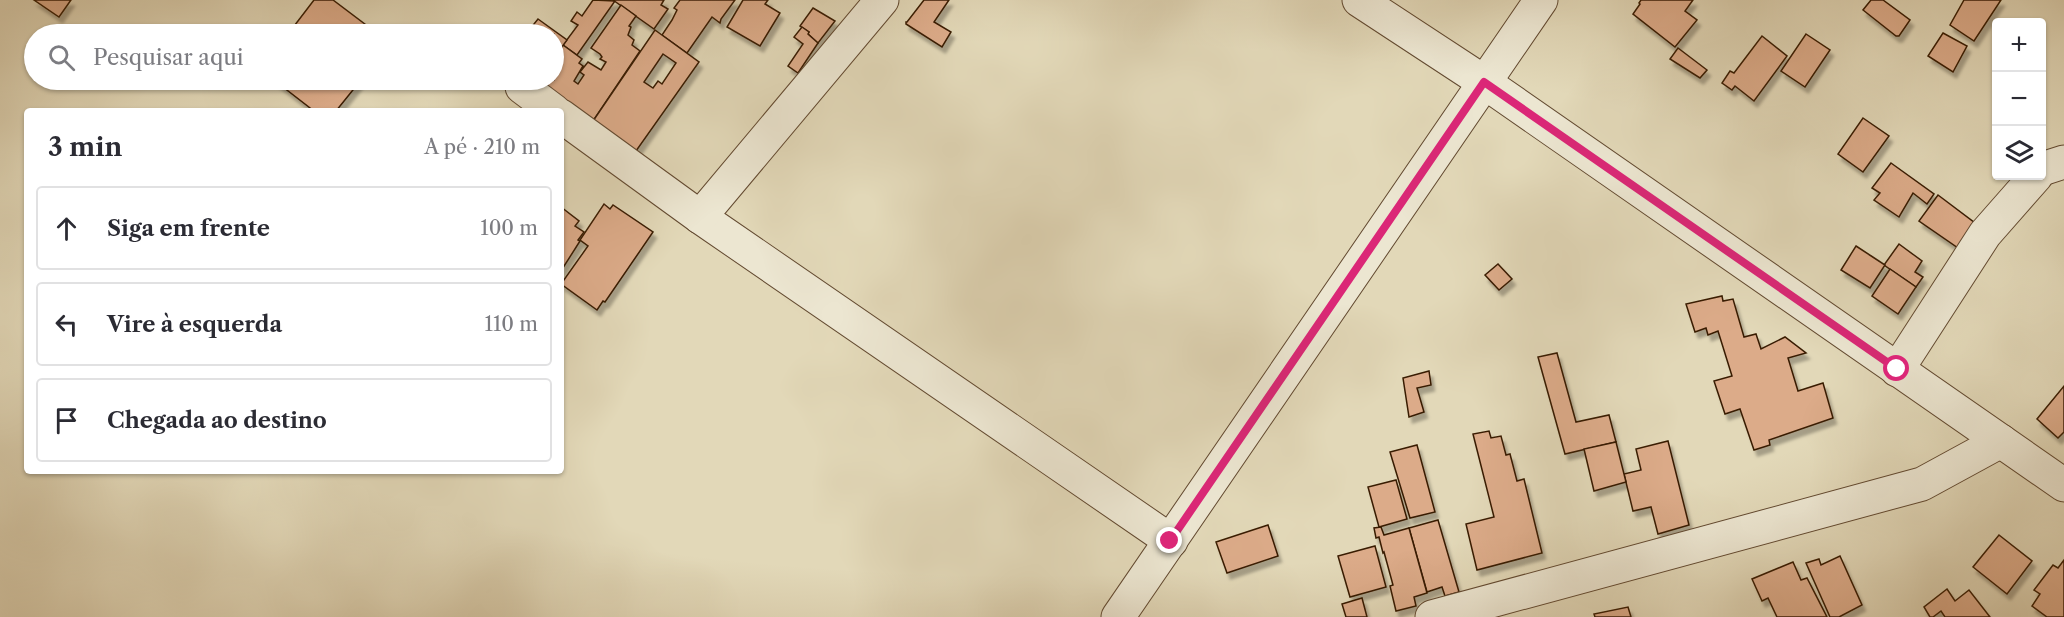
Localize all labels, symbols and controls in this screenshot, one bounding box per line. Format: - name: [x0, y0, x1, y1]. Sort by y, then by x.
- map controls: [1992, 18, 2046, 180]
- button: +: [1992, 18, 2046, 72]
- search box: [24, 24, 564, 90]
- icon: search: [45, 41, 78, 74]
- text: Pesquisar aqui: [93, 44, 243, 71]
- button: −: [1992, 72, 2046, 126]
- button: layers: [1992, 126, 2046, 180]
- text: 3 min: [48, 131, 122, 163]
- text: A pé · 210 m: [424, 135, 540, 159]
- icon: ahead: [50, 212, 83, 245]
- text: Siga em frente: [107, 215, 270, 242]
- text: 100 m: [480, 216, 538, 240]
- icon: left: [50, 308, 83, 341]
- text: Vire à esquerda: [107, 311, 282, 338]
- text: 110 m: [485, 312, 538, 336]
- route start: [1883, 355, 1909, 381]
- icon: arrive: [50, 404, 83, 437]
- text: Chegada ao destino: [107, 407, 327, 434]
- route end: [1156, 527, 1182, 553]

